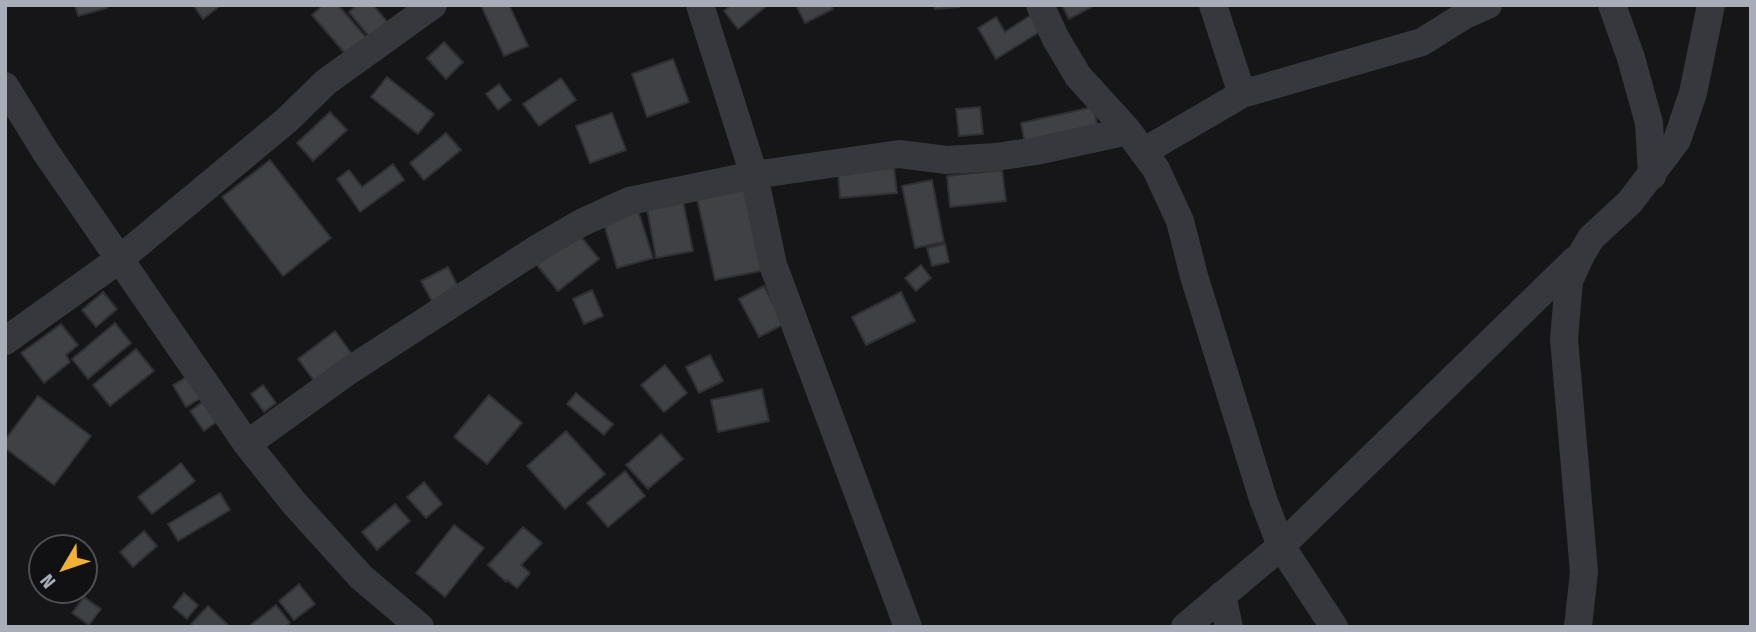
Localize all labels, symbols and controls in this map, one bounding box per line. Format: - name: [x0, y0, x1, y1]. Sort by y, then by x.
- north arrow: [28, 534, 98, 604]
- text: N: [35, 570, 60, 593]

